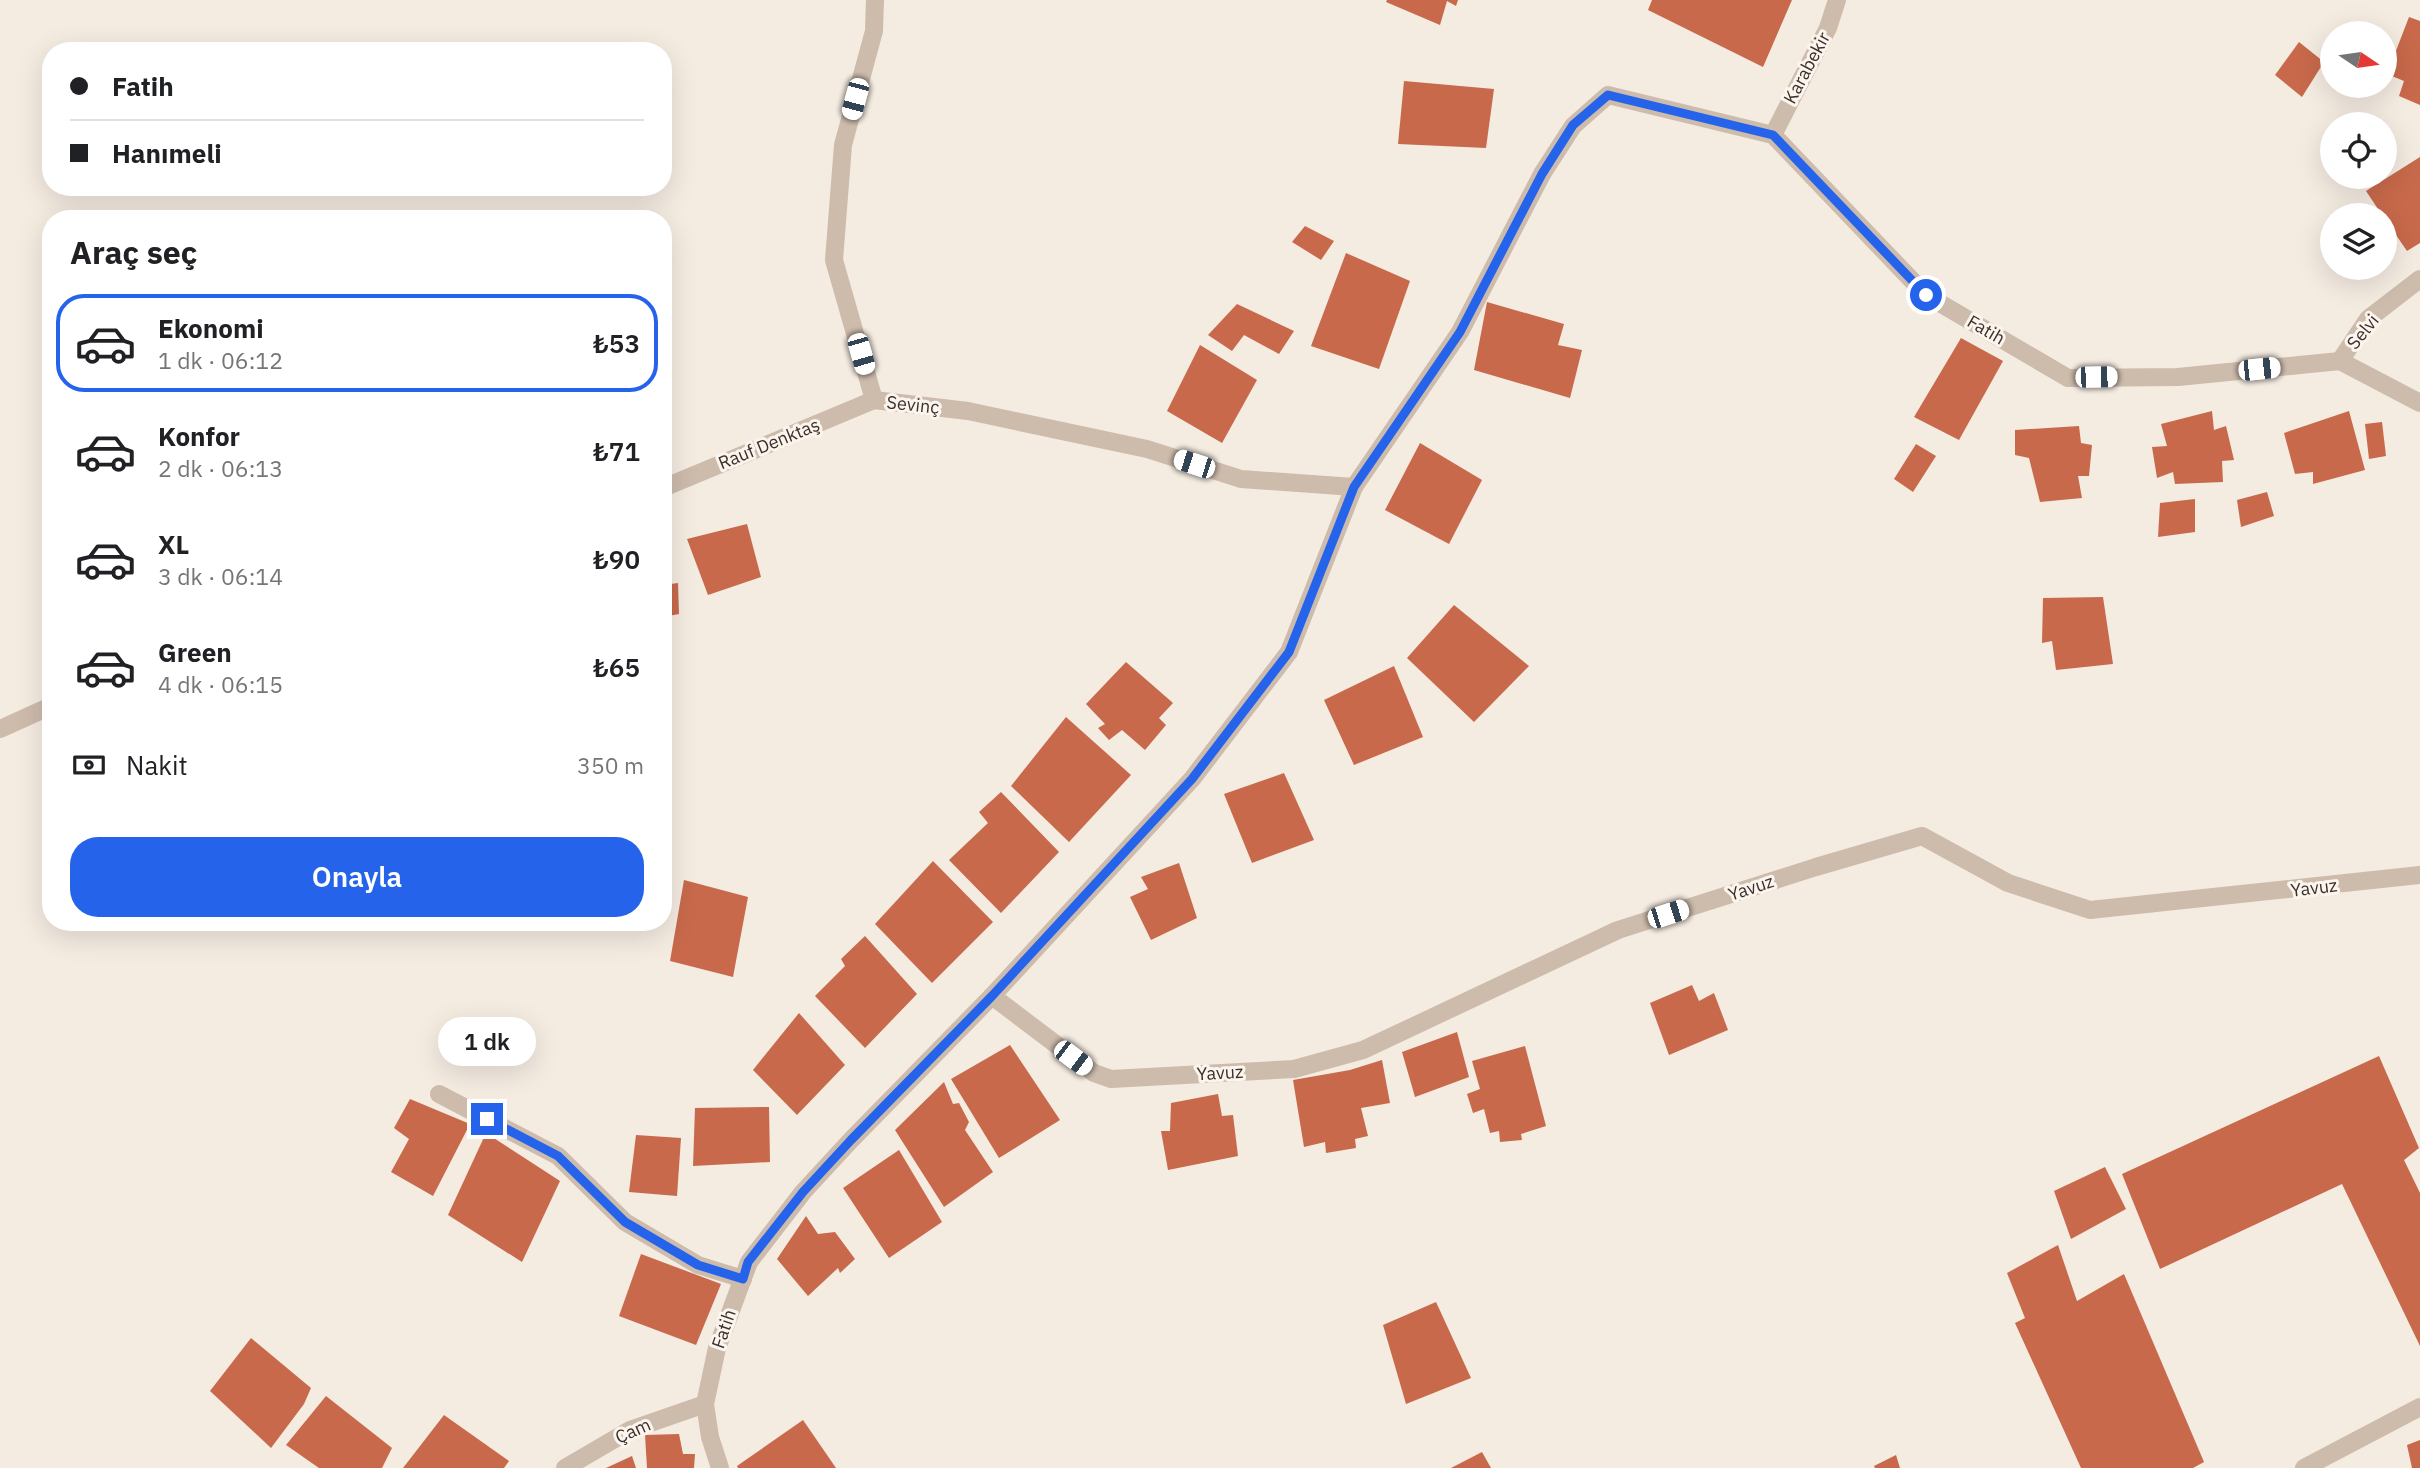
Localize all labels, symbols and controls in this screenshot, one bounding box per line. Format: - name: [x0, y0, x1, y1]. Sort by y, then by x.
- north arrow: [2320, 21, 2398, 98]
- map controls: [2320, 21, 2397, 280]
- street label: Karabekir: [1778, 28, 1835, 108]
- text: Fatih: [112, 69, 174, 103]
- car: [840, 76, 871, 122]
- button: locate: [2320, 112, 2397, 189]
- text: Hanımeli: [112, 136, 222, 170]
- button: layers: [2320, 203, 2397, 280]
- text: Araç seç: [70, 231, 197, 273]
- route start: [1910, 279, 1942, 311]
- street label: Fatih: [1963, 310, 2009, 350]
- street label: Selvi: [2342, 310, 2384, 354]
- text: Ekonomi: [158, 311, 264, 345]
- icon: car: [74, 312, 137, 375]
- text: ₺53: [593, 326, 640, 360]
- car: [846, 331, 877, 377]
- text: 1 dk · 06:12: [158, 345, 283, 375]
- car: [2238, 356, 2281, 382]
- car: [2075, 366, 2118, 388]
- street label: Sevinç: [886, 390, 941, 419]
- street label: Rauf Denktaş: [715, 413, 823, 474]
- text: Konfor: [158, 419, 240, 453]
- icon: car: [74, 420, 137, 483]
- text: ₺71: [593, 434, 640, 468]
- car: [1171, 448, 1218, 480]
- text: 2 dk · 06:13: [158, 453, 283, 483]
- text: XL: [158, 527, 189, 561]
- icon: car: [74, 528, 137, 591]
- text: ₺90: [593, 542, 640, 576]
- text: 3 dk · 06:14: [158, 561, 283, 591]
- text: Green: [158, 635, 232, 669]
- icon: car: [74, 636, 137, 699]
- text: ₺65: [593, 650, 640, 684]
- text: 4 dk · 06:15: [158, 669, 283, 699]
- icon: cash: [70, 746, 108, 784]
- text: Nakit: [126, 748, 188, 782]
- text: 350 m: [577, 750, 644, 780]
- button: Onayla: [70, 837, 644, 917]
- street label: Yavuz: [1725, 869, 1777, 906]
- street label: Yavuz: [2289, 873, 2339, 902]
- car: [1645, 898, 1692, 930]
- callout: 1 dk: [438, 1018, 536, 1066]
- text: 1 dk: [464, 1026, 510, 1056]
- car: [1050, 1037, 1097, 1079]
- street label: Yavuz: [1196, 1060, 1244, 1085]
- route end: [471, 1103, 503, 1135]
- street label: Fatih: [706, 1306, 741, 1351]
- street label: Çam: [611, 1413, 654, 1448]

